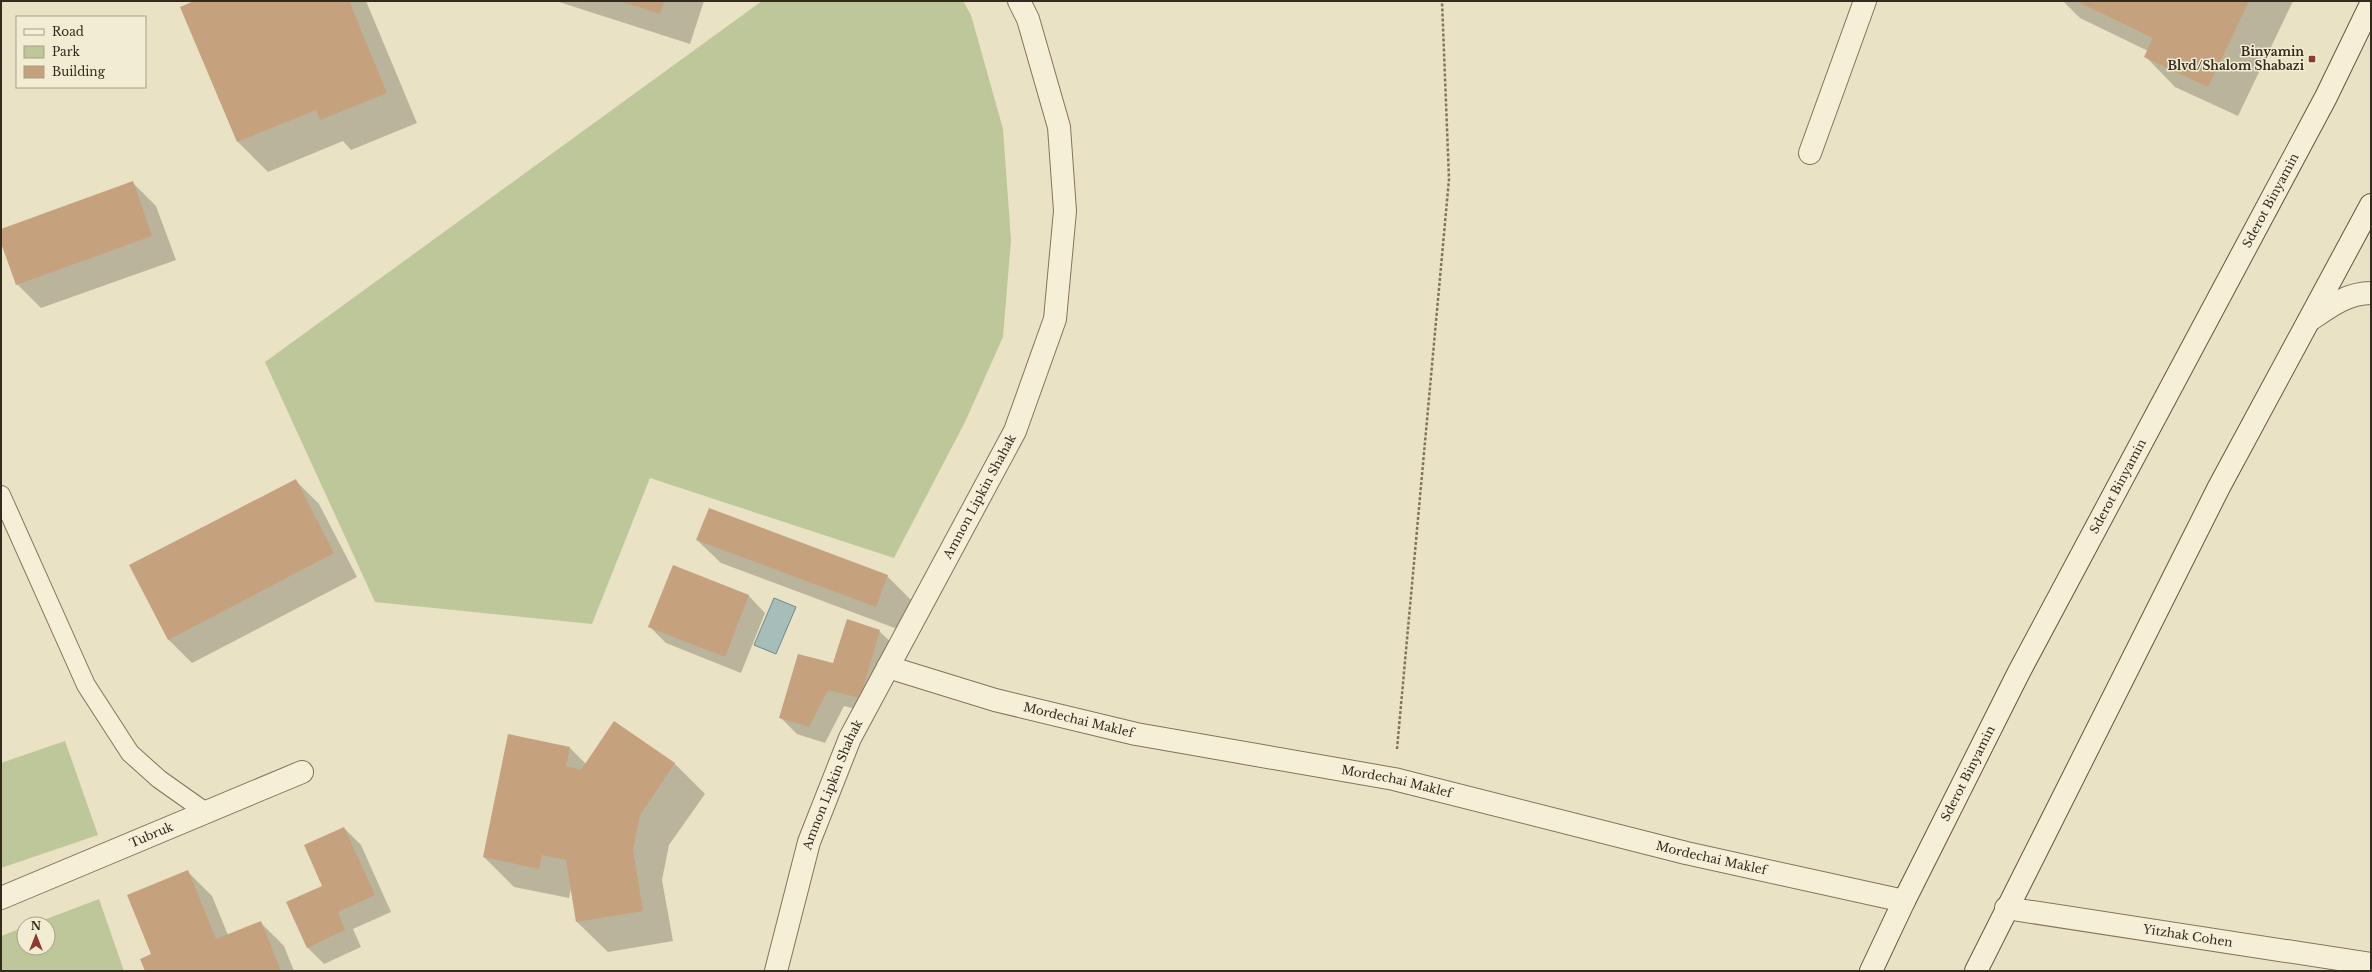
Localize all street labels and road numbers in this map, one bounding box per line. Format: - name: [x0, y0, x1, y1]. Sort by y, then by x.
- street label: Sderot Binyamin: [2239, 151, 2302, 250]
- street label: Amnon Lipkin Shahak: [939, 431, 1019, 562]
- street label: Sderot Binyamin: [2086, 436, 2149, 536]
- street label: Mordechai Maklef: [1022, 699, 1137, 741]
- street label: Amnon Lipkin Shahak: [799, 716, 866, 852]
- street label: Sderot Binyamin: [1937, 723, 1998, 824]
- street label: Mordechai Maklef: [1340, 762, 1456, 801]
- street label: Tubruk: [127, 819, 176, 850]
- street label: Mordechai Maklef: [1655, 838, 1770, 878]
- street label: Yitzhak Cohen: [2141, 921, 2234, 950]

